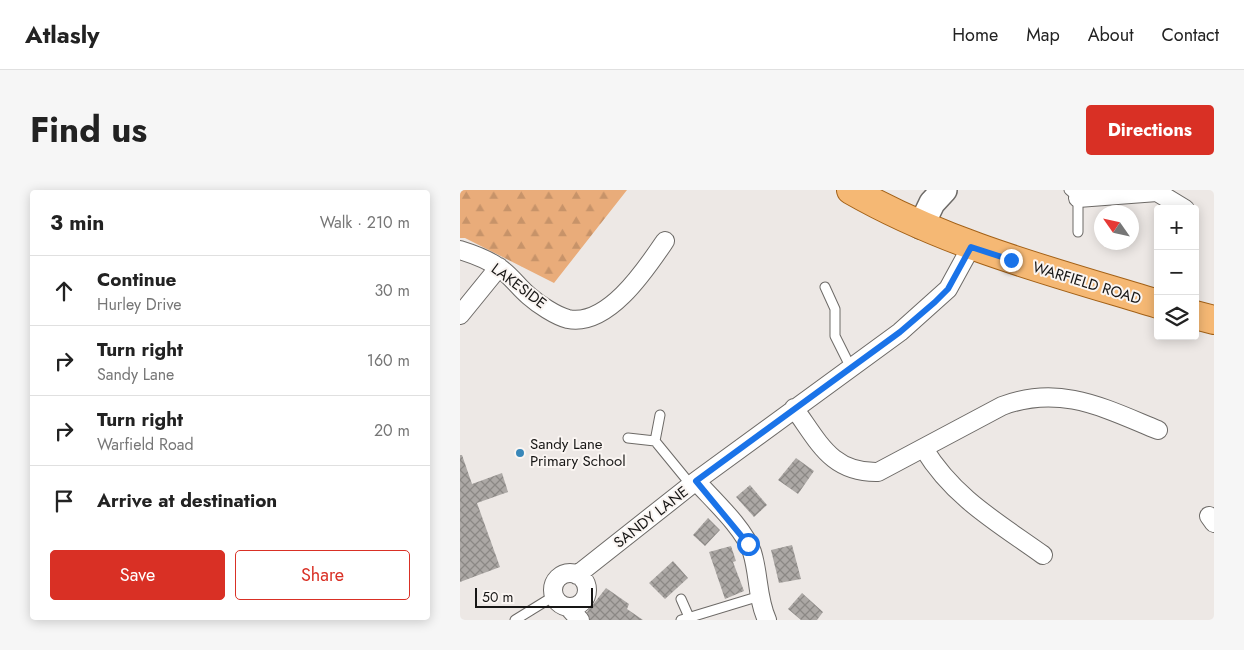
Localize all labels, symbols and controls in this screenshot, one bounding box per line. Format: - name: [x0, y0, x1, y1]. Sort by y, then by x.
- text: Atlasly: [25, 17, 100, 52]
- text: Home: [952, 22, 998, 48]
- text: Map: [1026, 22, 1060, 48]
- text: About: [1088, 22, 1133, 48]
- text: Contact: [1161, 22, 1219, 48]
- text: Find us: [30, 105, 147, 155]
- button: Directions: [1086, 105, 1214, 155]
- north arrow: [1094, 205, 1139, 250]
- map controls: [1154, 205, 1199, 340]
- button: +: [1154, 205, 1199, 250]
- text: 3 min: [50, 208, 104, 238]
- text: Walk · 210 m: [320, 211, 410, 234]
- route end: [1000, 249, 1023, 272]
- button: −: [1154, 250, 1199, 295]
- street label: WARFIELD ROAD: [1030, 256, 1144, 310]
- street label: LAKESIDE: [487, 258, 551, 314]
- text: Continue: [97, 266, 176, 293]
- icon: ahead: [50, 277, 78, 305]
- text: 30 m: [374, 279, 410, 302]
- text: Hurley Drive: [97, 293, 181, 316]
- button: layers: [1154, 295, 1199, 340]
- text: Turn right: [97, 336, 183, 363]
- icon: right: [50, 347, 78, 375]
- text: 160 m: [367, 349, 410, 372]
- text: Sandy Lane: [97, 363, 174, 386]
- text: Turn right: [97, 406, 183, 433]
- icon: right: [50, 417, 78, 445]
- text: 20 m: [374, 419, 410, 442]
- text: Warfield Road: [97, 433, 194, 456]
- place label: Sandy Lane Primary School: [530, 433, 626, 472]
- marker: Sandy Lane Primary School: [514, 447, 526, 459]
- street label: SANDY LANE: [609, 481, 693, 553]
- icon: arrive: [50, 487, 78, 515]
- text: Arrive at destination: [97, 487, 277, 514]
- route start: [737, 533, 760, 556]
- button: Save: [50, 550, 225, 600]
- button: Share: [235, 550, 410, 600]
- scale bar: [475, 585, 592, 608]
- text: 50 m: [482, 587, 513, 607]

